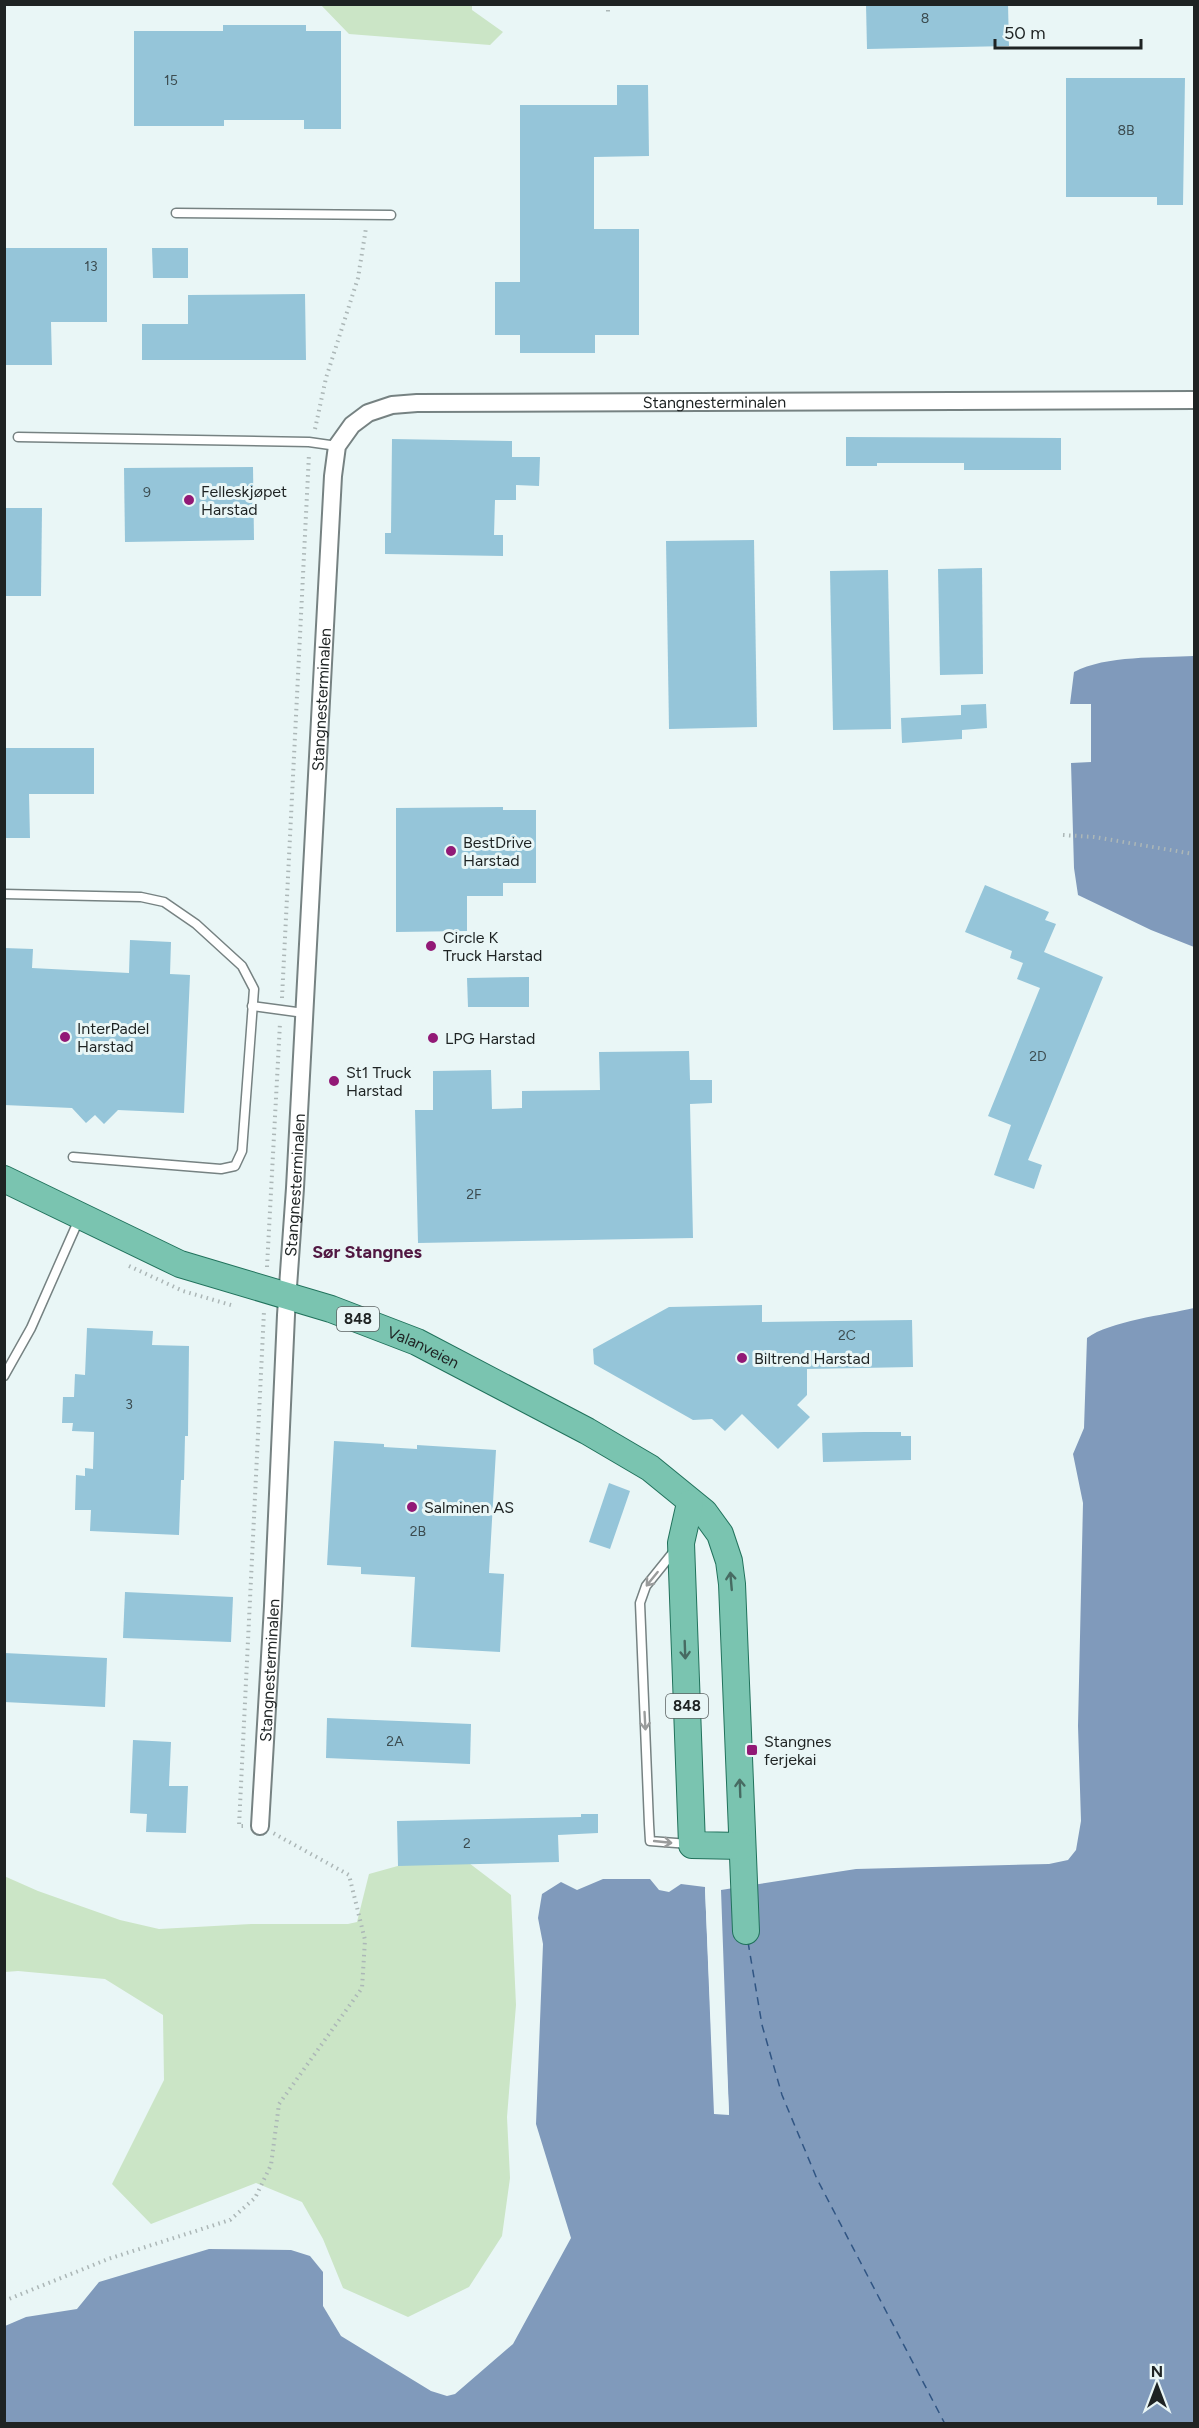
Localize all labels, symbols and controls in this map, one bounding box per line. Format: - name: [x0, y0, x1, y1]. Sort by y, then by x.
- house number: 8: [921, 10, 929, 27]
- scale bar: [995, 12, 1140, 50]
- text: 50 m: [1004, 22, 1046, 44]
- house number: 15: [164, 72, 178, 89]
- house number: 8B: [1117, 122, 1135, 139]
- house number: 13: [84, 258, 98, 275]
- street label: Stangnesterminalen: [643, 393, 786, 412]
- place label: Felleskjøpet Harstad: [201, 482, 287, 519]
- house number: 9: [143, 484, 151, 501]
- marker: Felleskjøpet Harstad: [182, 493, 196, 507]
- street label: Stangnesterminalen: [308, 628, 335, 772]
- place label: BestDrive Harstad: [463, 833, 532, 870]
- marker: BestDrive Harstad: [444, 844, 458, 858]
- place label: Circle K Truck Harstad: [443, 928, 542, 965]
- marker: Circle K Truck Harstad: [424, 939, 438, 953]
- place label: InterPadel Harstad: [77, 1019, 149, 1056]
- place label: LPG Harstad: [445, 1029, 535, 1048]
- marker: InterPadel Harstad: [58, 1030, 72, 1044]
- marker: LPG Harstad: [426, 1031, 440, 1045]
- house number: 2D: [1029, 1048, 1047, 1065]
- place label: St1 Truck Harstad: [346, 1063, 412, 1100]
- marker: St1 Truck Harstad: [327, 1074, 341, 1088]
- street label: Stangnesterminalen: [281, 1113, 309, 1257]
- house number: 2F: [466, 1186, 482, 1203]
- district label: Sør Stangnes: [312, 1241, 422, 1263]
- road number: 848: [337, 1307, 379, 1331]
- street label: Valanveien: [385, 1323, 463, 1372]
- house number: 2C: [838, 1327, 856, 1344]
- place label: Biltrend Harstad: [754, 1349, 870, 1368]
- marker: Biltrend Harstad: [735, 1351, 749, 1365]
- house number: 3: [125, 1396, 133, 1413]
- place label: Salminen AS: [424, 1498, 514, 1517]
- marker: Salminen AS: [405, 1500, 419, 1514]
- house number: 2B: [410, 1523, 426, 1540]
- one-way arrow: [646, 1570, 659, 1586]
- one-way arrow: [725, 1572, 736, 1592]
- street label: Stangnesterminalen: [256, 1598, 283, 1742]
- one-way arrow: [679, 1640, 690, 1660]
- road number: 848: [666, 1694, 708, 1718]
- one-way arrow: [639, 1711, 650, 1731]
- place label: Stangnes ferjekai: [764, 1732, 831, 1769]
- house number: 2A: [386, 1733, 404, 1750]
- marker: Stangnes ferjekai: [745, 1743, 759, 1757]
- one-way arrow: [734, 1778, 745, 1798]
- house number: 2: [463, 1835, 471, 1852]
- one-way arrow: [652, 1837, 672, 1848]
- north arrow: [1127, 2356, 1187, 2416]
- text: N: [1151, 2362, 1163, 2381]

